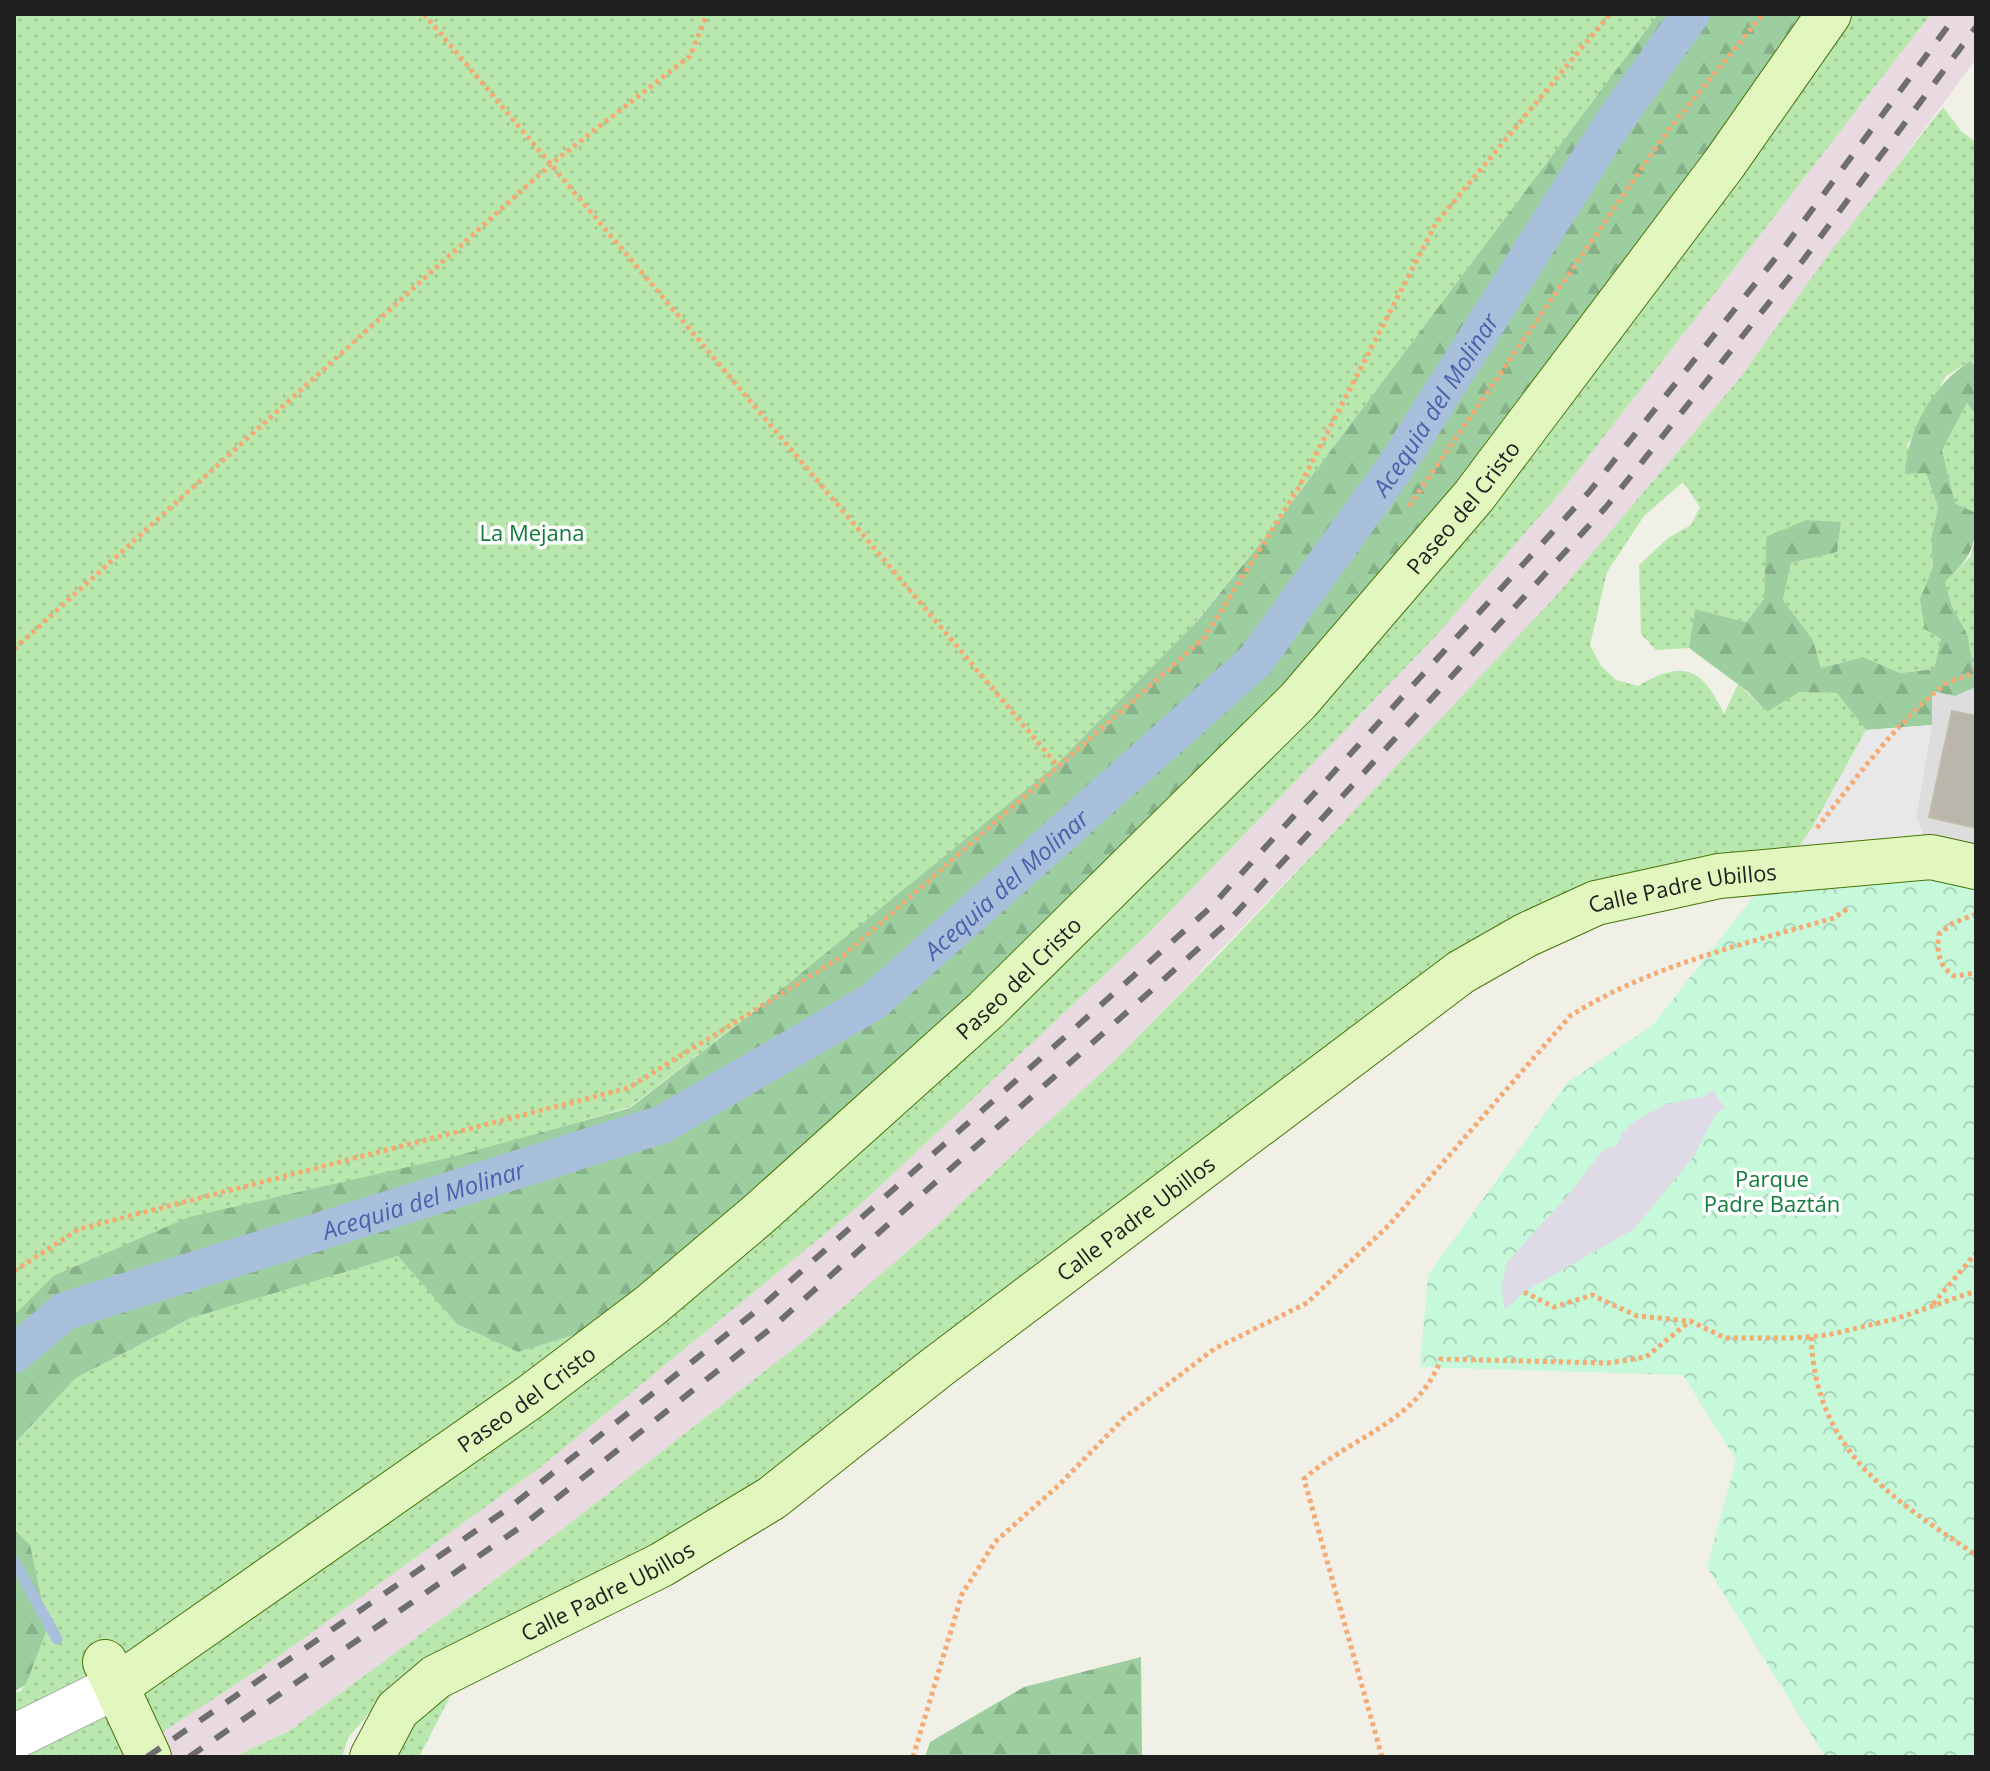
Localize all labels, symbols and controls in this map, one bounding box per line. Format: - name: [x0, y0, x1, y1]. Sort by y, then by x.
- water label: Acequia del Molinar: [1363, 305, 1506, 503]
- street label: Paseo del Cristo: [1399, 434, 1526, 580]
- park label: La Mejana: [479, 517, 585, 547]
- water label: Acequia del Molinar: [915, 800, 1096, 967]
- street label: Calle Padre Ubillos: [1583, 856, 1778, 920]
- street label: Paseo del Cristo: [949, 909, 1087, 1046]
- street label: Calle Padre Ubillos: [1050, 1148, 1220, 1287]
- water label: Acequia del Molinar: [316, 1151, 530, 1247]
- park label: Parque Padre Baztán: [1704, 1163, 1840, 1218]
- street label: Paseo del Cristo: [451, 1338, 601, 1459]
- street label: Calle Padre Ubillos: [515, 1534, 700, 1648]

